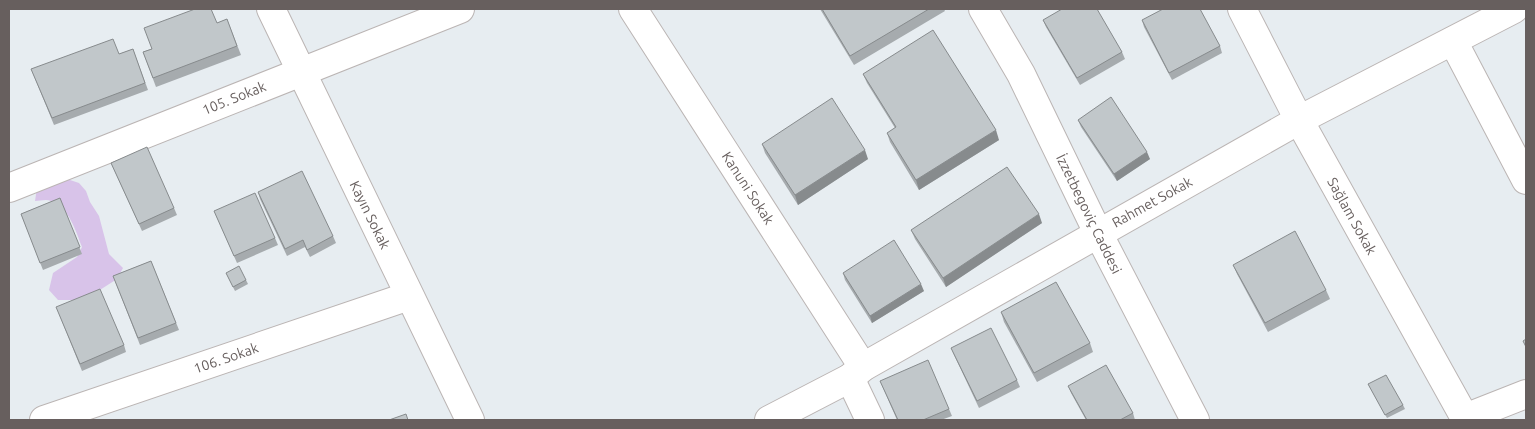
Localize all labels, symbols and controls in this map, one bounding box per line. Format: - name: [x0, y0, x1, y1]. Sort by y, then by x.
- street label: 105. Sokak: [200, 78, 268, 118]
- street label: Kanuni Sokak: [719, 149, 777, 227]
- street label: İzzetbegoviç Caddesi: [1053, 152, 1125, 276]
- street label: Rahmet Sokak: [1109, 173, 1195, 231]
- street label: Sağlam Sokak: [1324, 175, 1380, 257]
- street label: Kayın Sokak: [347, 178, 393, 252]
- street label: 106. Sokak: [192, 339, 260, 377]

